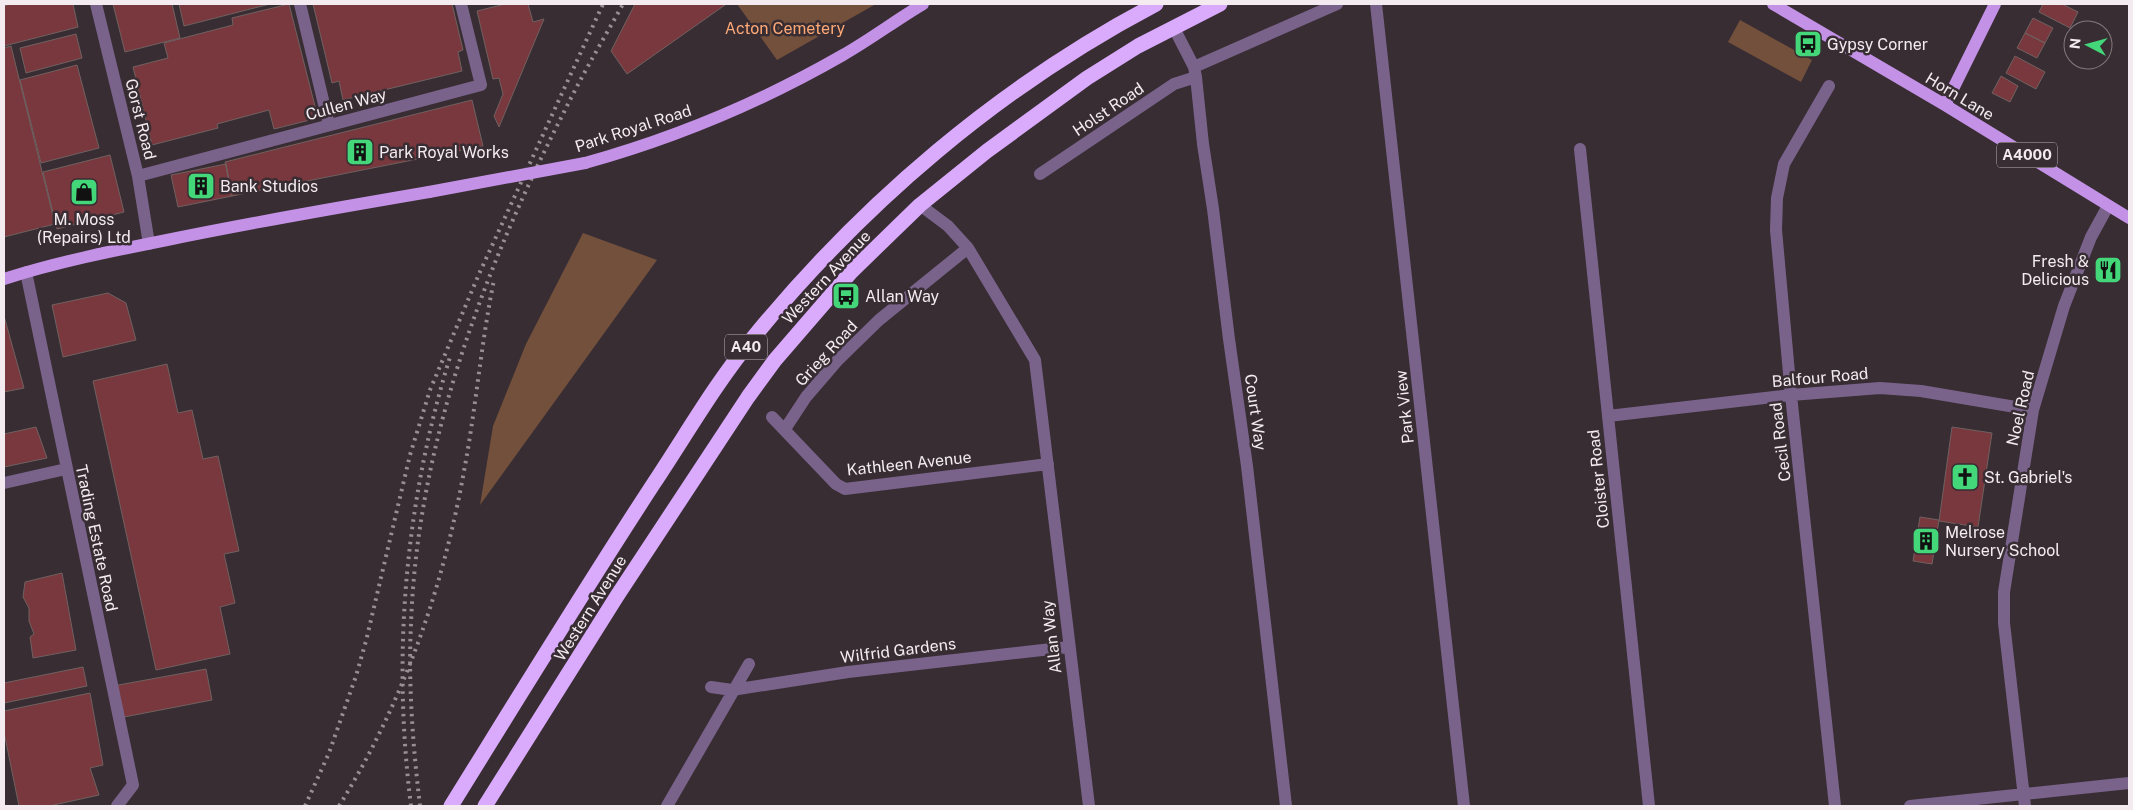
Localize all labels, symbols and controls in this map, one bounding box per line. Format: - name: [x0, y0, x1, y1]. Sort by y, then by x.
- park label: Acton Cemetery: [725, 19, 846, 38]
- north arrow: [2063, 20, 2113, 70]
- bus stop icon: Gypsy Corner: [1793, 29, 1823, 59]
- place label: Gypsy Corner: [1827, 35, 1928, 54]
- text: N: [2067, 37, 2084, 50]
- street label: Horn Lane: [1922, 69, 1998, 124]
- street label: Gorst Road: [121, 77, 160, 162]
- street label: Holst Road: [1069, 79, 1147, 140]
- street label: Cullen Way: [304, 84, 389, 124]
- street label: Park Royal Road: [573, 101, 694, 156]
- building icon: Park Royal Works: [345, 137, 375, 167]
- road number: A4000: [1997, 142, 2057, 168]
- place label: Park Royal Works: [379, 143, 509, 162]
- building icon: Bank Studios: [186, 171, 216, 201]
- shop icon: M. Moss (Repairs) Ltd: [69, 177, 99, 207]
- place label: Bank Studios: [220, 177, 318, 196]
- place label: M. Moss (Repairs) Ltd: [37, 210, 131, 247]
- street label: Western Avenue: [778, 227, 875, 328]
- place label: Fresh & Delicious: [2021, 252, 2089, 289]
- restaurant icon: Fresh & Delicious: [2093, 255, 2123, 285]
- bus stop icon: Allan Way: [831, 281, 861, 311]
- place label: Allan Way: [865, 287, 939, 306]
- street label: Grieg Road: [791, 317, 862, 390]
- road number: A40: [725, 334, 767, 360]
- street label: Balfour Road: [1771, 364, 1869, 391]
- street label: Park View: [1391, 369, 1418, 445]
- street label: Noel Road: [2003, 369, 2038, 448]
- street label: Court Way: [1241, 373, 1270, 452]
- street label: Cecil Road: [1766, 401, 1795, 482]
- street label: Cloister Road: [1584, 428, 1613, 529]
- street label: Kathleen Avenue: [846, 447, 972, 479]
- church icon: St. Gabriel's: [1950, 462, 1980, 492]
- street label: Trading Estate Road: [72, 463, 121, 613]
- place label: St. Gabriel's: [1984, 468, 2072, 487]
- place label: Melrose Nursery School: [1945, 523, 2060, 560]
- building icon: Melrose Nursery School: [1911, 526, 1941, 556]
- street label: Western Avenue: [550, 552, 631, 665]
- street label: Allan Way: [1038, 599, 1065, 675]
- street label: Wilfrid Gardens: [839, 634, 957, 667]

